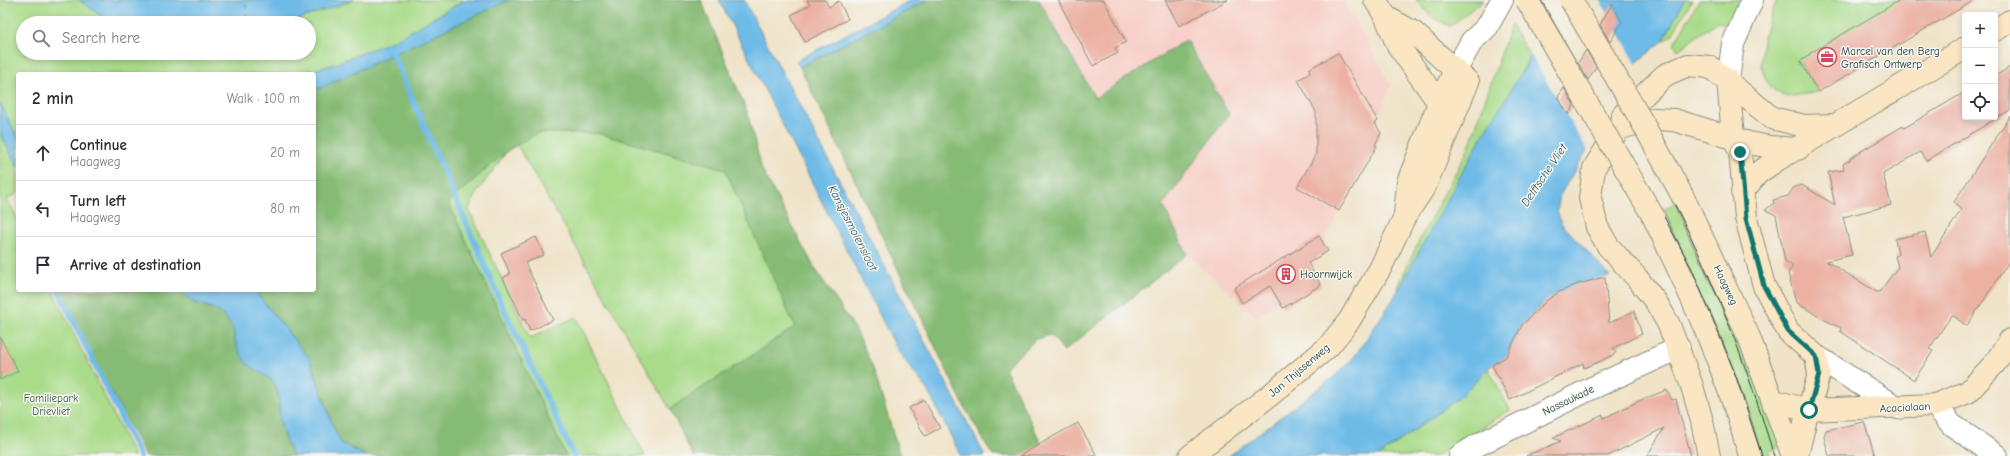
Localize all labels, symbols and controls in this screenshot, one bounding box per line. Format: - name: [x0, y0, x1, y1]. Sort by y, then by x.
- map controls: [1962, 12, 1998, 120]
- button: +: [1962, 12, 1998, 48]
- search box: [16, 16, 316, 60]
- icon: search: [30, 27, 52, 49]
- text: Search here: [62, 29, 140, 47]
- place label: Marcel van den Berg Grafisch Ontwerp: [1841, 45, 1940, 71]
- office icon: Marcel van den Berg Grafisch Ontwerp: [1816, 46, 1838, 68]
- button: −: [1962, 48, 1998, 84]
- button: locate: [1962, 84, 1998, 120]
- text: 2 min: [32, 89, 73, 108]
- text: Walk · 100 m: [227, 91, 300, 106]
- text: Continue: [70, 136, 127, 154]
- water label: Delftsche Vliet: [1518, 140, 1571, 209]
- icon: ahead: [32, 142, 54, 164]
- route end: [1731, 143, 1749, 161]
- text: 20 m: [270, 145, 300, 160]
- text: Haagweg: [70, 154, 121, 169]
- water label: Kansjesmolensloot: [825, 183, 881, 274]
- text: Turn left: [70, 192, 126, 210]
- icon: left: [32, 198, 54, 220]
- text: 80 m: [270, 201, 300, 216]
- text: Haagweg: [70, 210, 121, 225]
- icon: arrive: [32, 254, 54, 276]
- text: Arrive at destination: [70, 256, 201, 274]
- building icon: Hoornwijck: [1275, 263, 1297, 285]
- street label: Haagweg: [1711, 263, 1740, 307]
- place label: Hoornwijck: [1300, 268, 1353, 281]
- street label: Jan Thijssenweg: [1266, 341, 1332, 400]
- street label: Nassaukade: [1540, 382, 1596, 418]
- park label: Familiepark Drievliet: [24, 392, 79, 418]
- street label: Acacialaan: [1879, 400, 1931, 415]
- route start: [1800, 401, 1818, 419]

